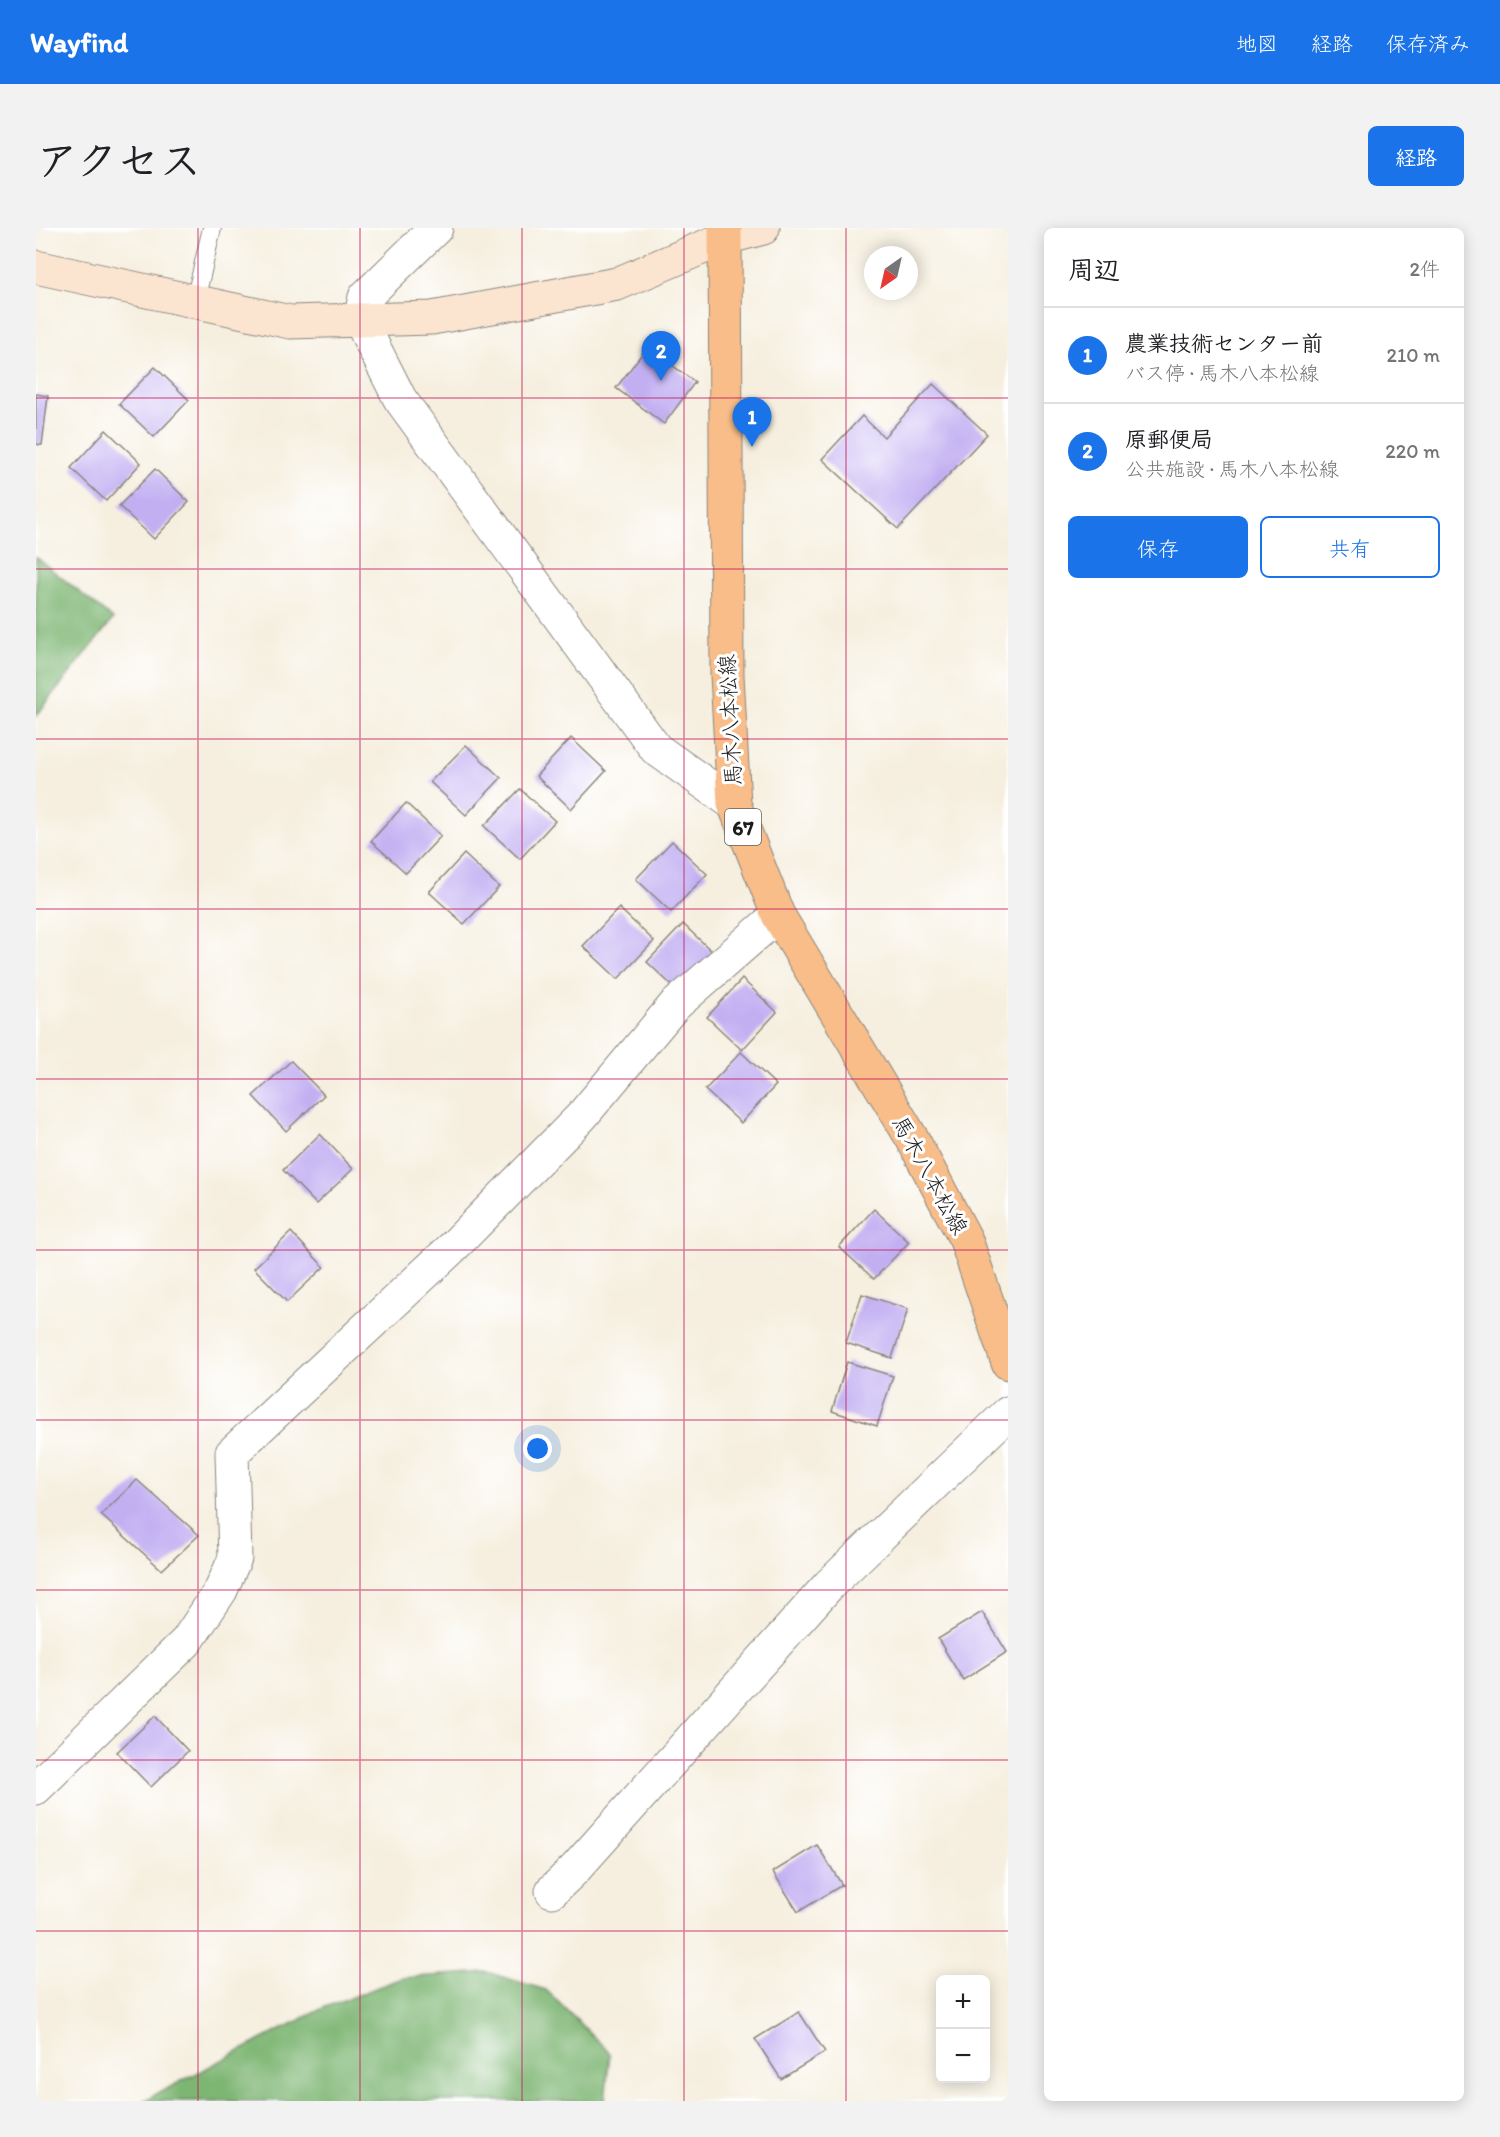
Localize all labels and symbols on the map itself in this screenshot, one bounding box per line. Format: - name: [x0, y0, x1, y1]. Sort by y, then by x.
- north arrow: [864, 246, 918, 300]
- pin: 2: [642, 332, 680, 381]
- pin: 1: [732, 398, 772, 447]
- street label: 馬木八本松線: [713, 653, 747, 787]
- road number: 67: [725, 809, 761, 845]
- street label: 馬木八本松線: [886, 1111, 974, 1239]
- your location: [523, 1434, 552, 1463]

